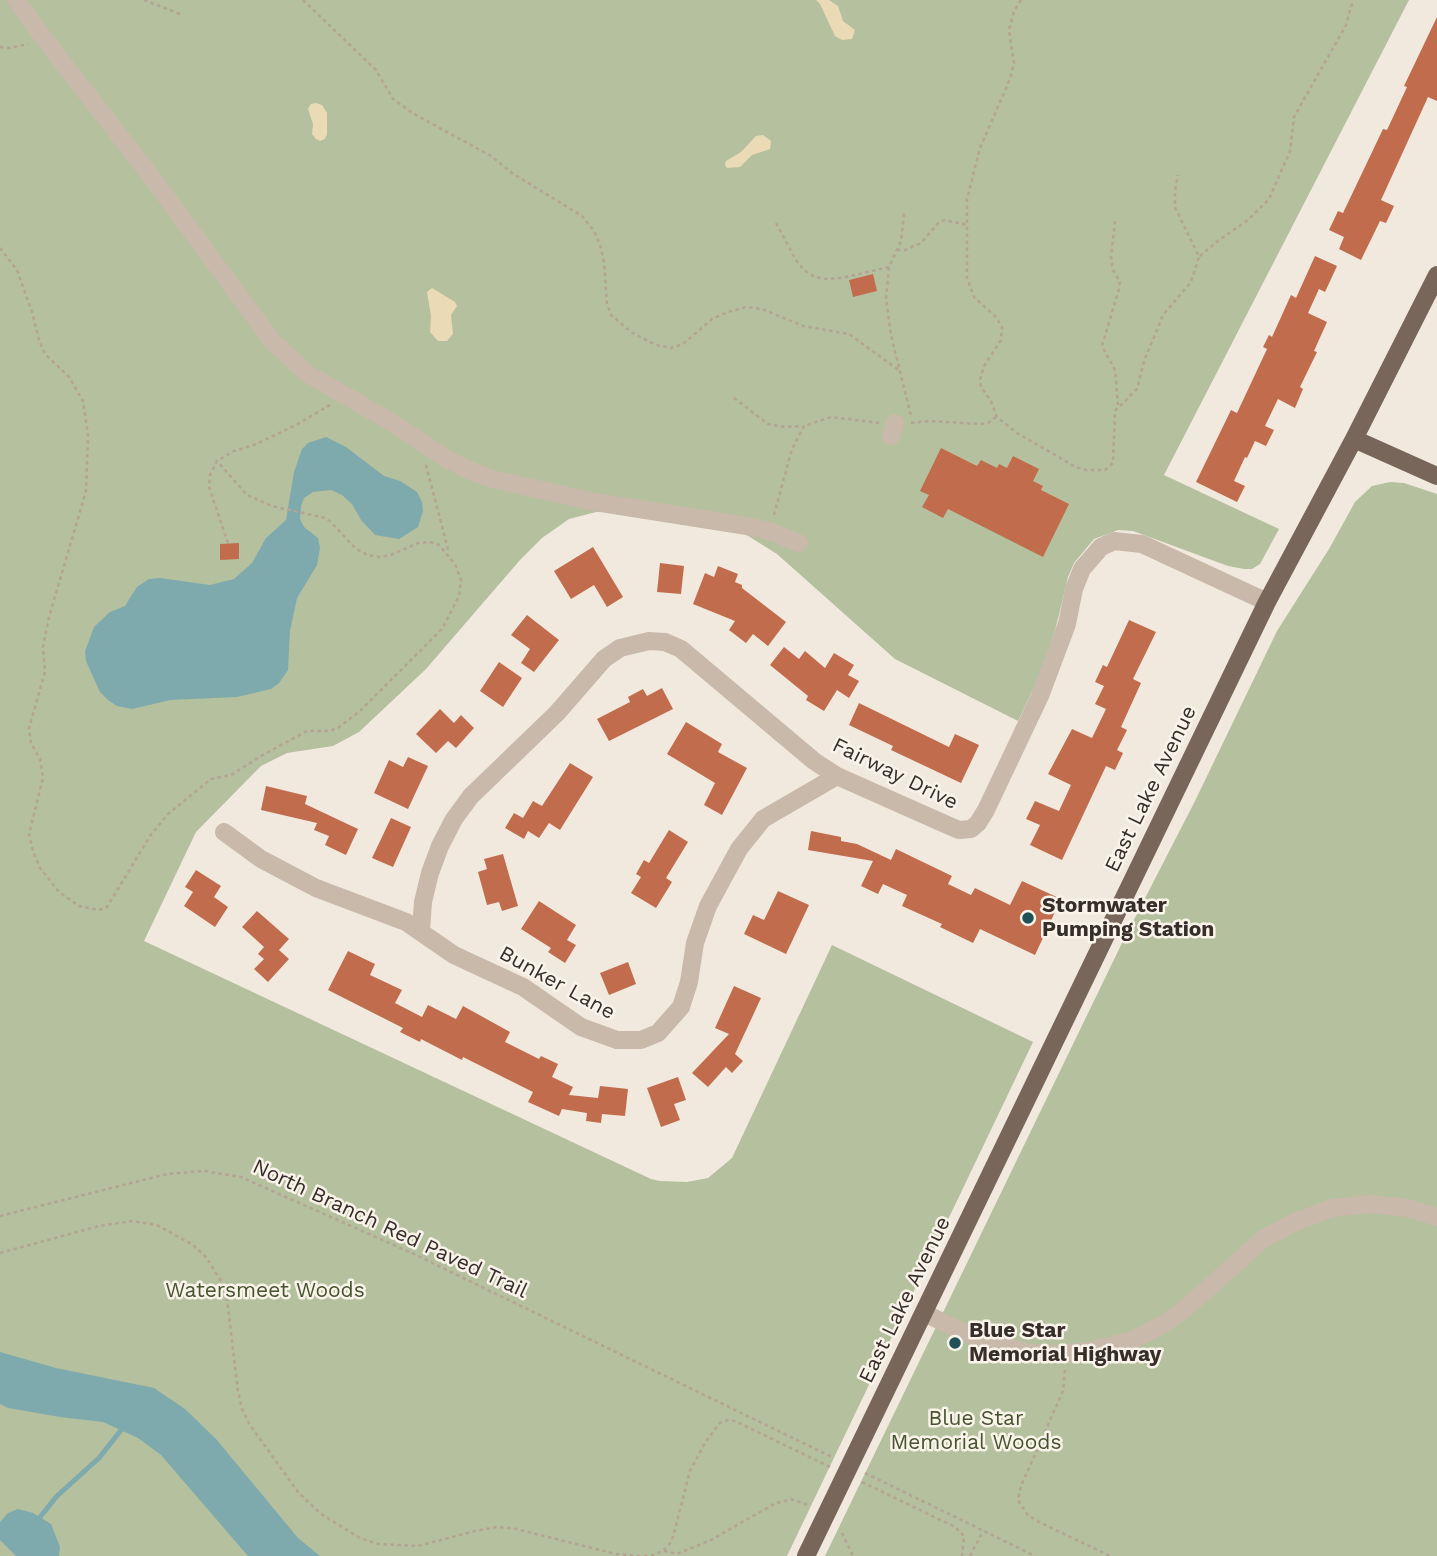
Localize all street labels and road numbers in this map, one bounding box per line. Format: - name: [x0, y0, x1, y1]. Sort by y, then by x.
- street label: East Lake Avenue: [1100, 702, 1202, 876]
- street label: Fairway Drive: [828, 733, 962, 815]
- street label: Bunker Lane: [495, 941, 619, 1025]
- street label: North Branch Red Paved Trail: [248, 1154, 532, 1304]
- street label: East Lake Avenue: [854, 1213, 956, 1387]

